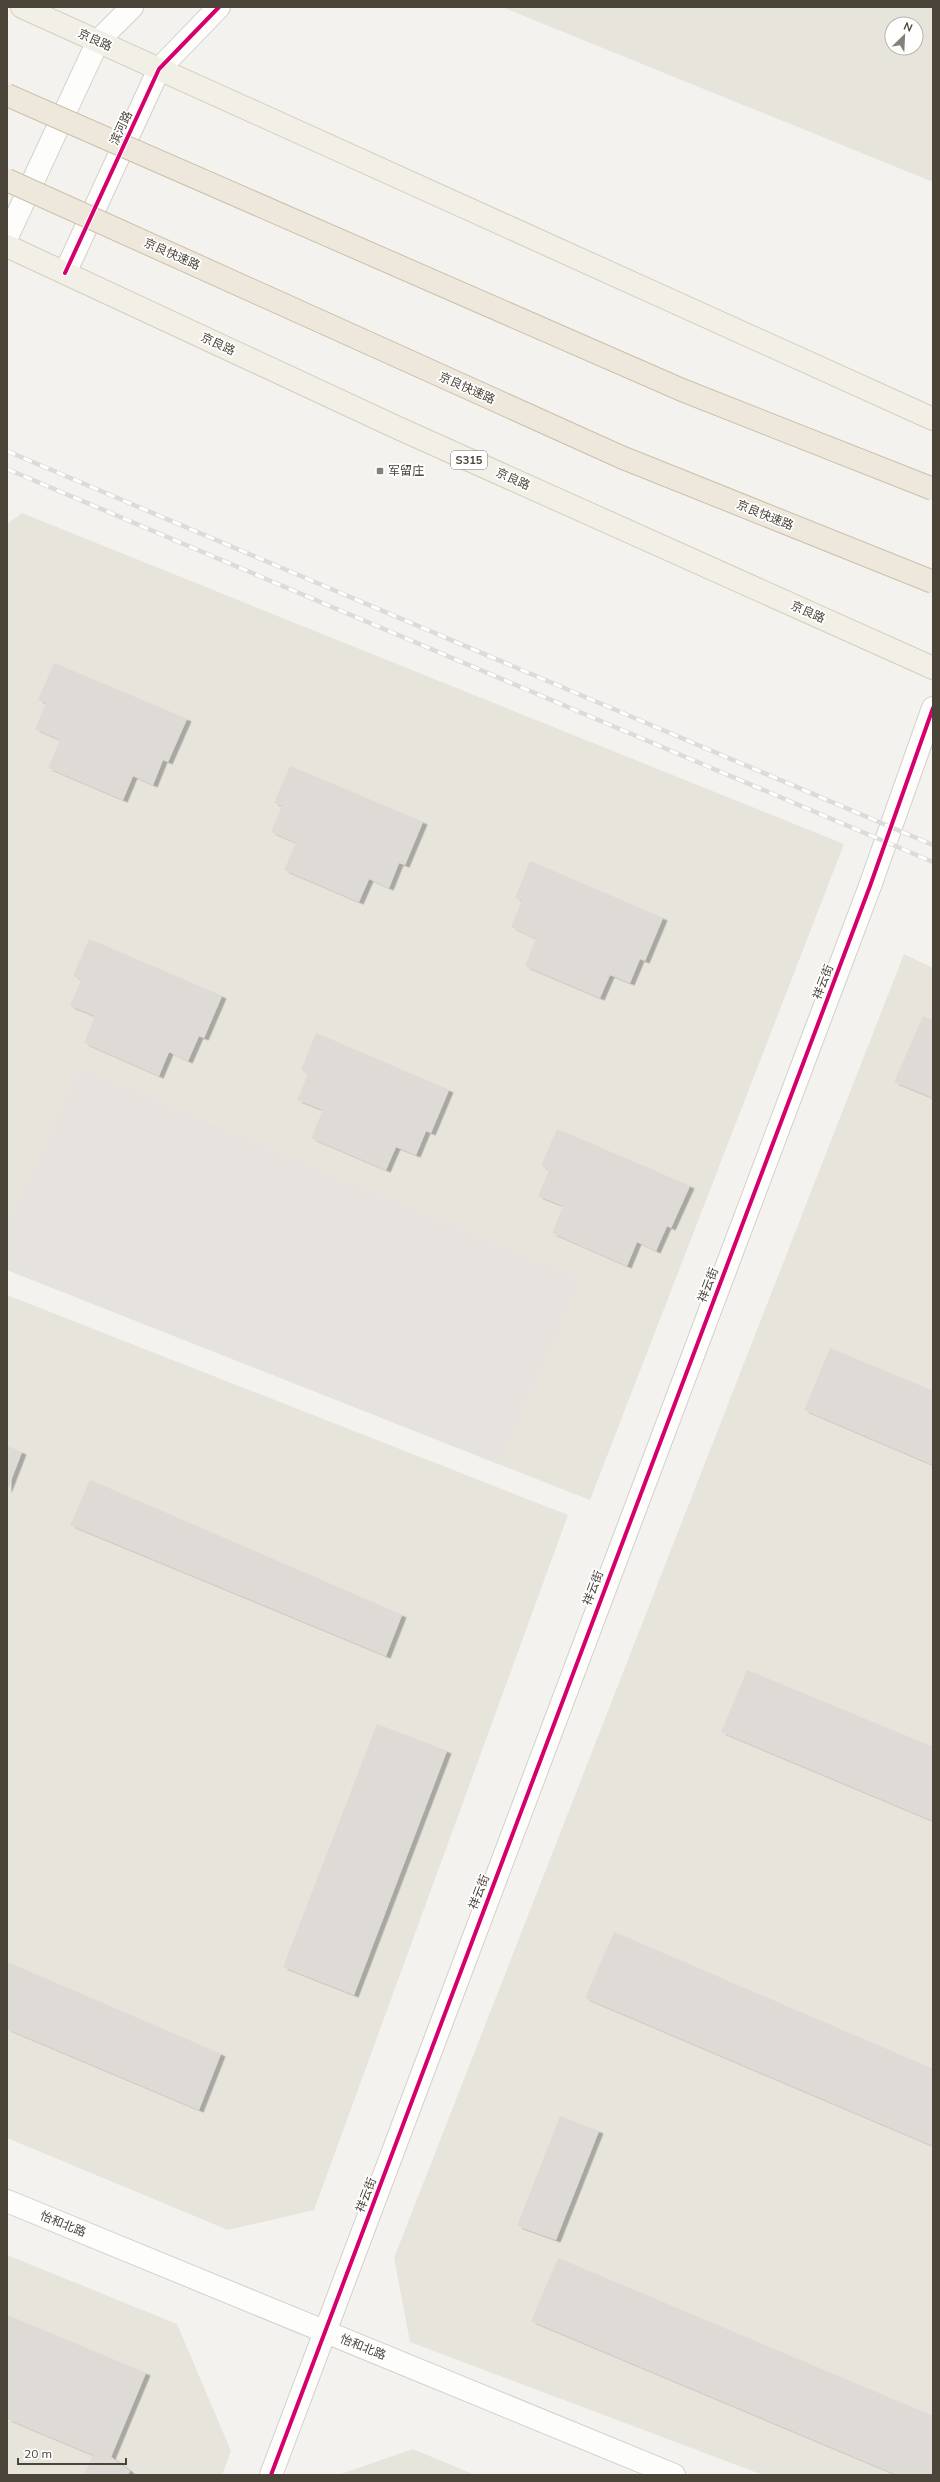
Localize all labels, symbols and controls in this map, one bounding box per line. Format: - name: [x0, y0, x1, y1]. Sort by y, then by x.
- north arrow: [884, 16, 924, 56]
- text: N: [901, 19, 915, 35]
- street label: 京良路: [76, 25, 115, 54]
- street label: 滨河路: [106, 108, 135, 147]
- street label: 京良快速路: [142, 234, 203, 273]
- street label: 京良路: [199, 329, 238, 358]
- street label: 京良快速路: [437, 368, 498, 407]
- road number: S315: [451, 451, 487, 469]
- place label: 军留庄: [388, 463, 424, 478]
- street label: 京良路: [494, 464, 533, 493]
- marker: 军留庄: [375, 466, 385, 476]
- street label: 京良快速路: [735, 496, 796, 533]
- street label: 京良路: [789, 597, 828, 626]
- street label: 祥云街: [809, 962, 836, 1001]
- street label: 祥云街: [694, 1265, 721, 1304]
- street label: 祥云街: [579, 1568, 606, 1607]
- street label: 祥云街: [465, 1872, 492, 1911]
- street label: 祥云街: [352, 2175, 379, 2214]
- street label: 怡和北路: [38, 2208, 88, 2239]
- street label: 怡和北路: [338, 2331, 388, 2362]
- scale bar: [18, 2440, 126, 2466]
- text: 20 m: [24, 2446, 52, 2461]

